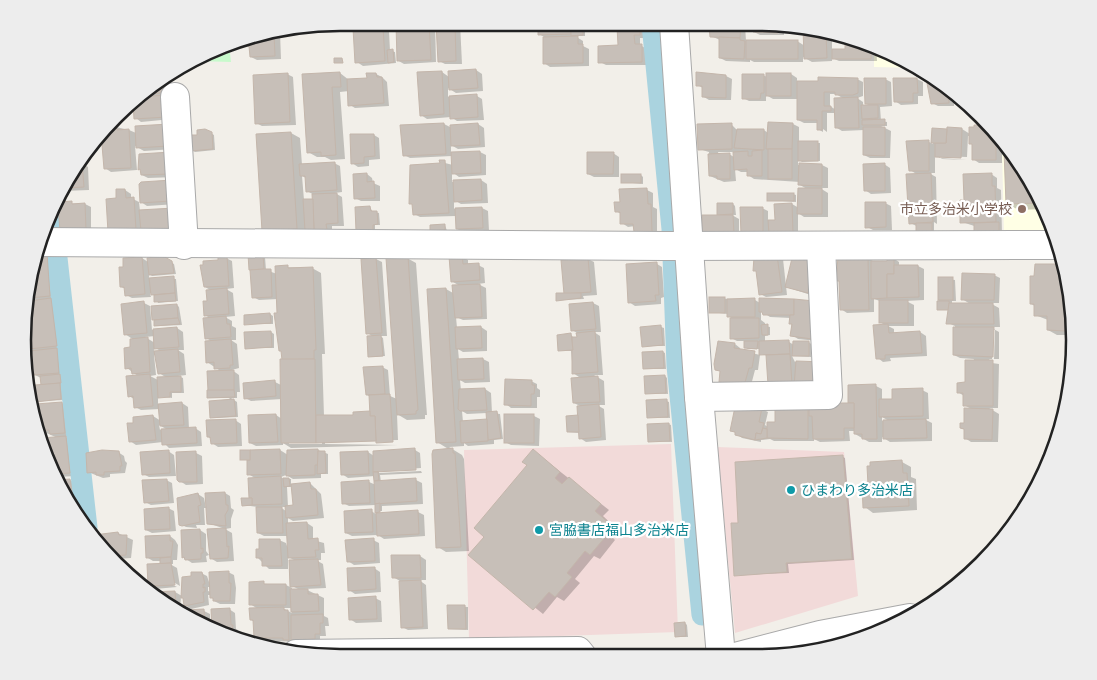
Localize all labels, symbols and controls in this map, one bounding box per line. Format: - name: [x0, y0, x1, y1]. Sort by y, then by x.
- place label: 市立多治米小学校: [900, 198, 1012, 219]
- marker: 市立多治米小学校: [1016, 203, 1028, 215]
- place label: ひまわり多治米店: [801, 479, 913, 500]
- marker: ひまわり多治米店: [785, 484, 797, 496]
- place label: 宮脇書店福山多治米店: [549, 519, 689, 540]
- marker: 宮脇書店福山多治米店: [533, 524, 545, 536]

